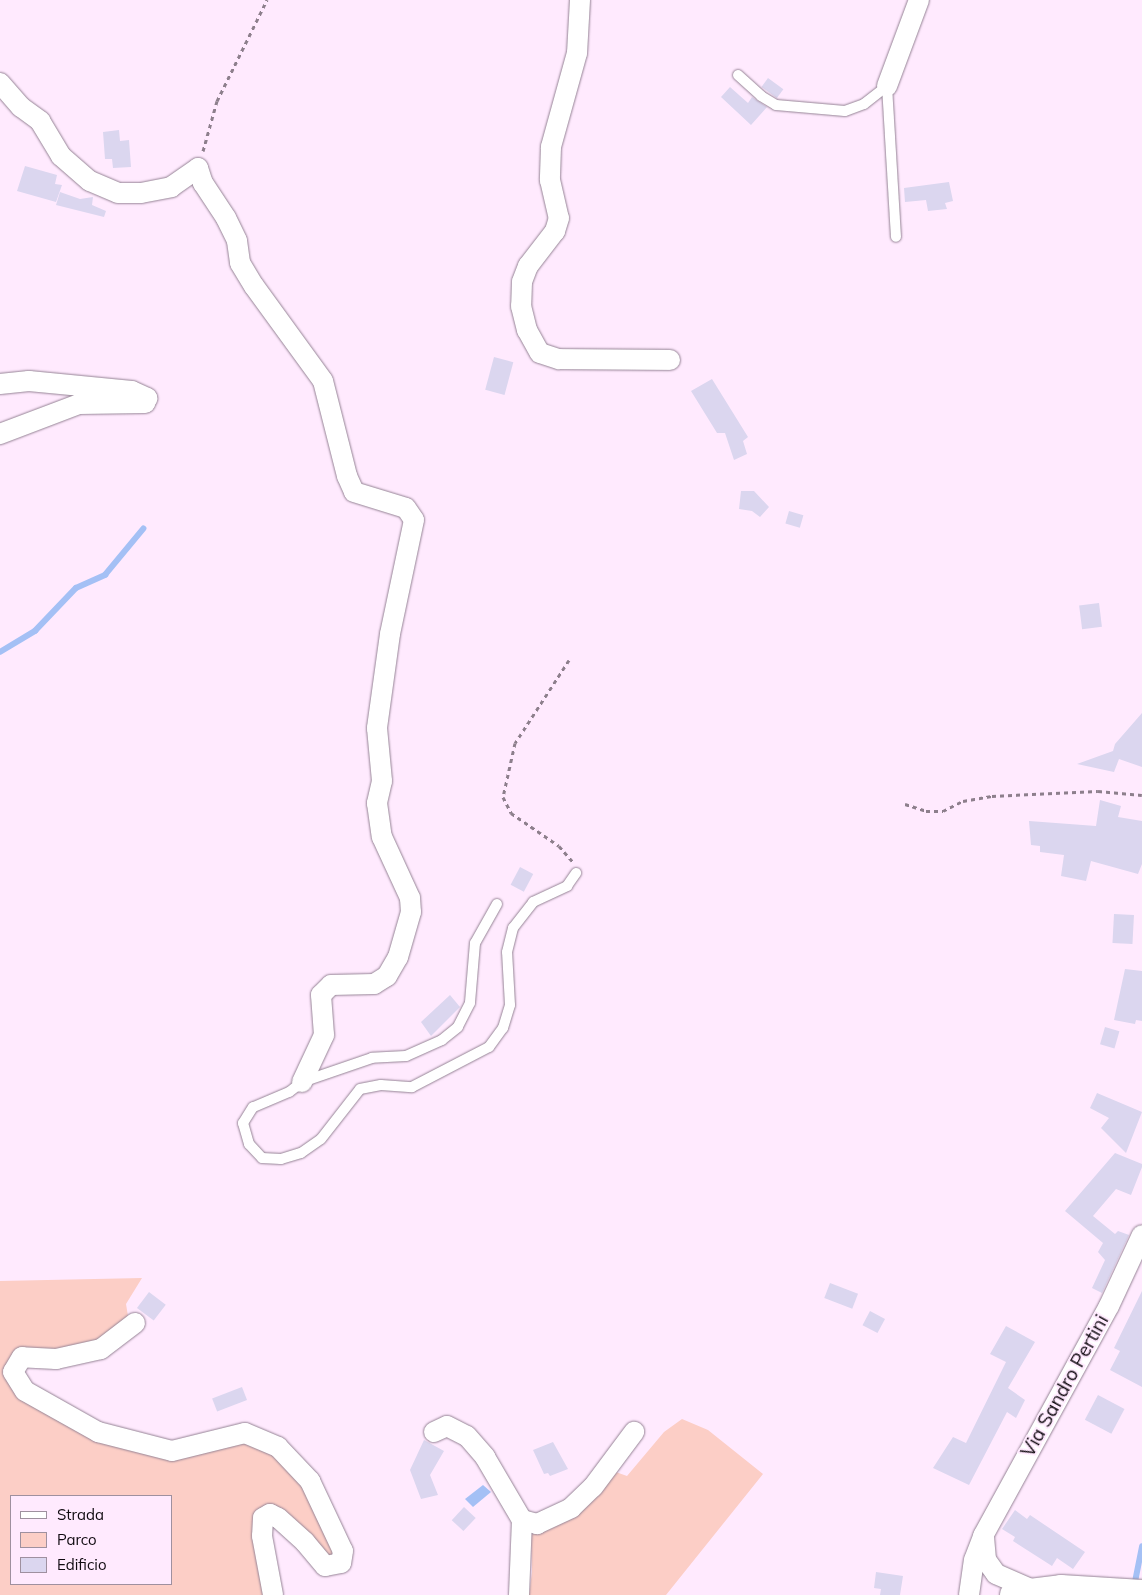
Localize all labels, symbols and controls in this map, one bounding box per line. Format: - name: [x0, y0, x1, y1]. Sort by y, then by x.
- street label: Via Sandro Pertini: [1016, 1311, 1114, 1461]
- legend: [10, 1495, 172, 1585]
- text: Strada: [57, 1505, 104, 1524]
- text: Parco: [57, 1530, 97, 1549]
- text: Edificio: [57, 1555, 107, 1574]

